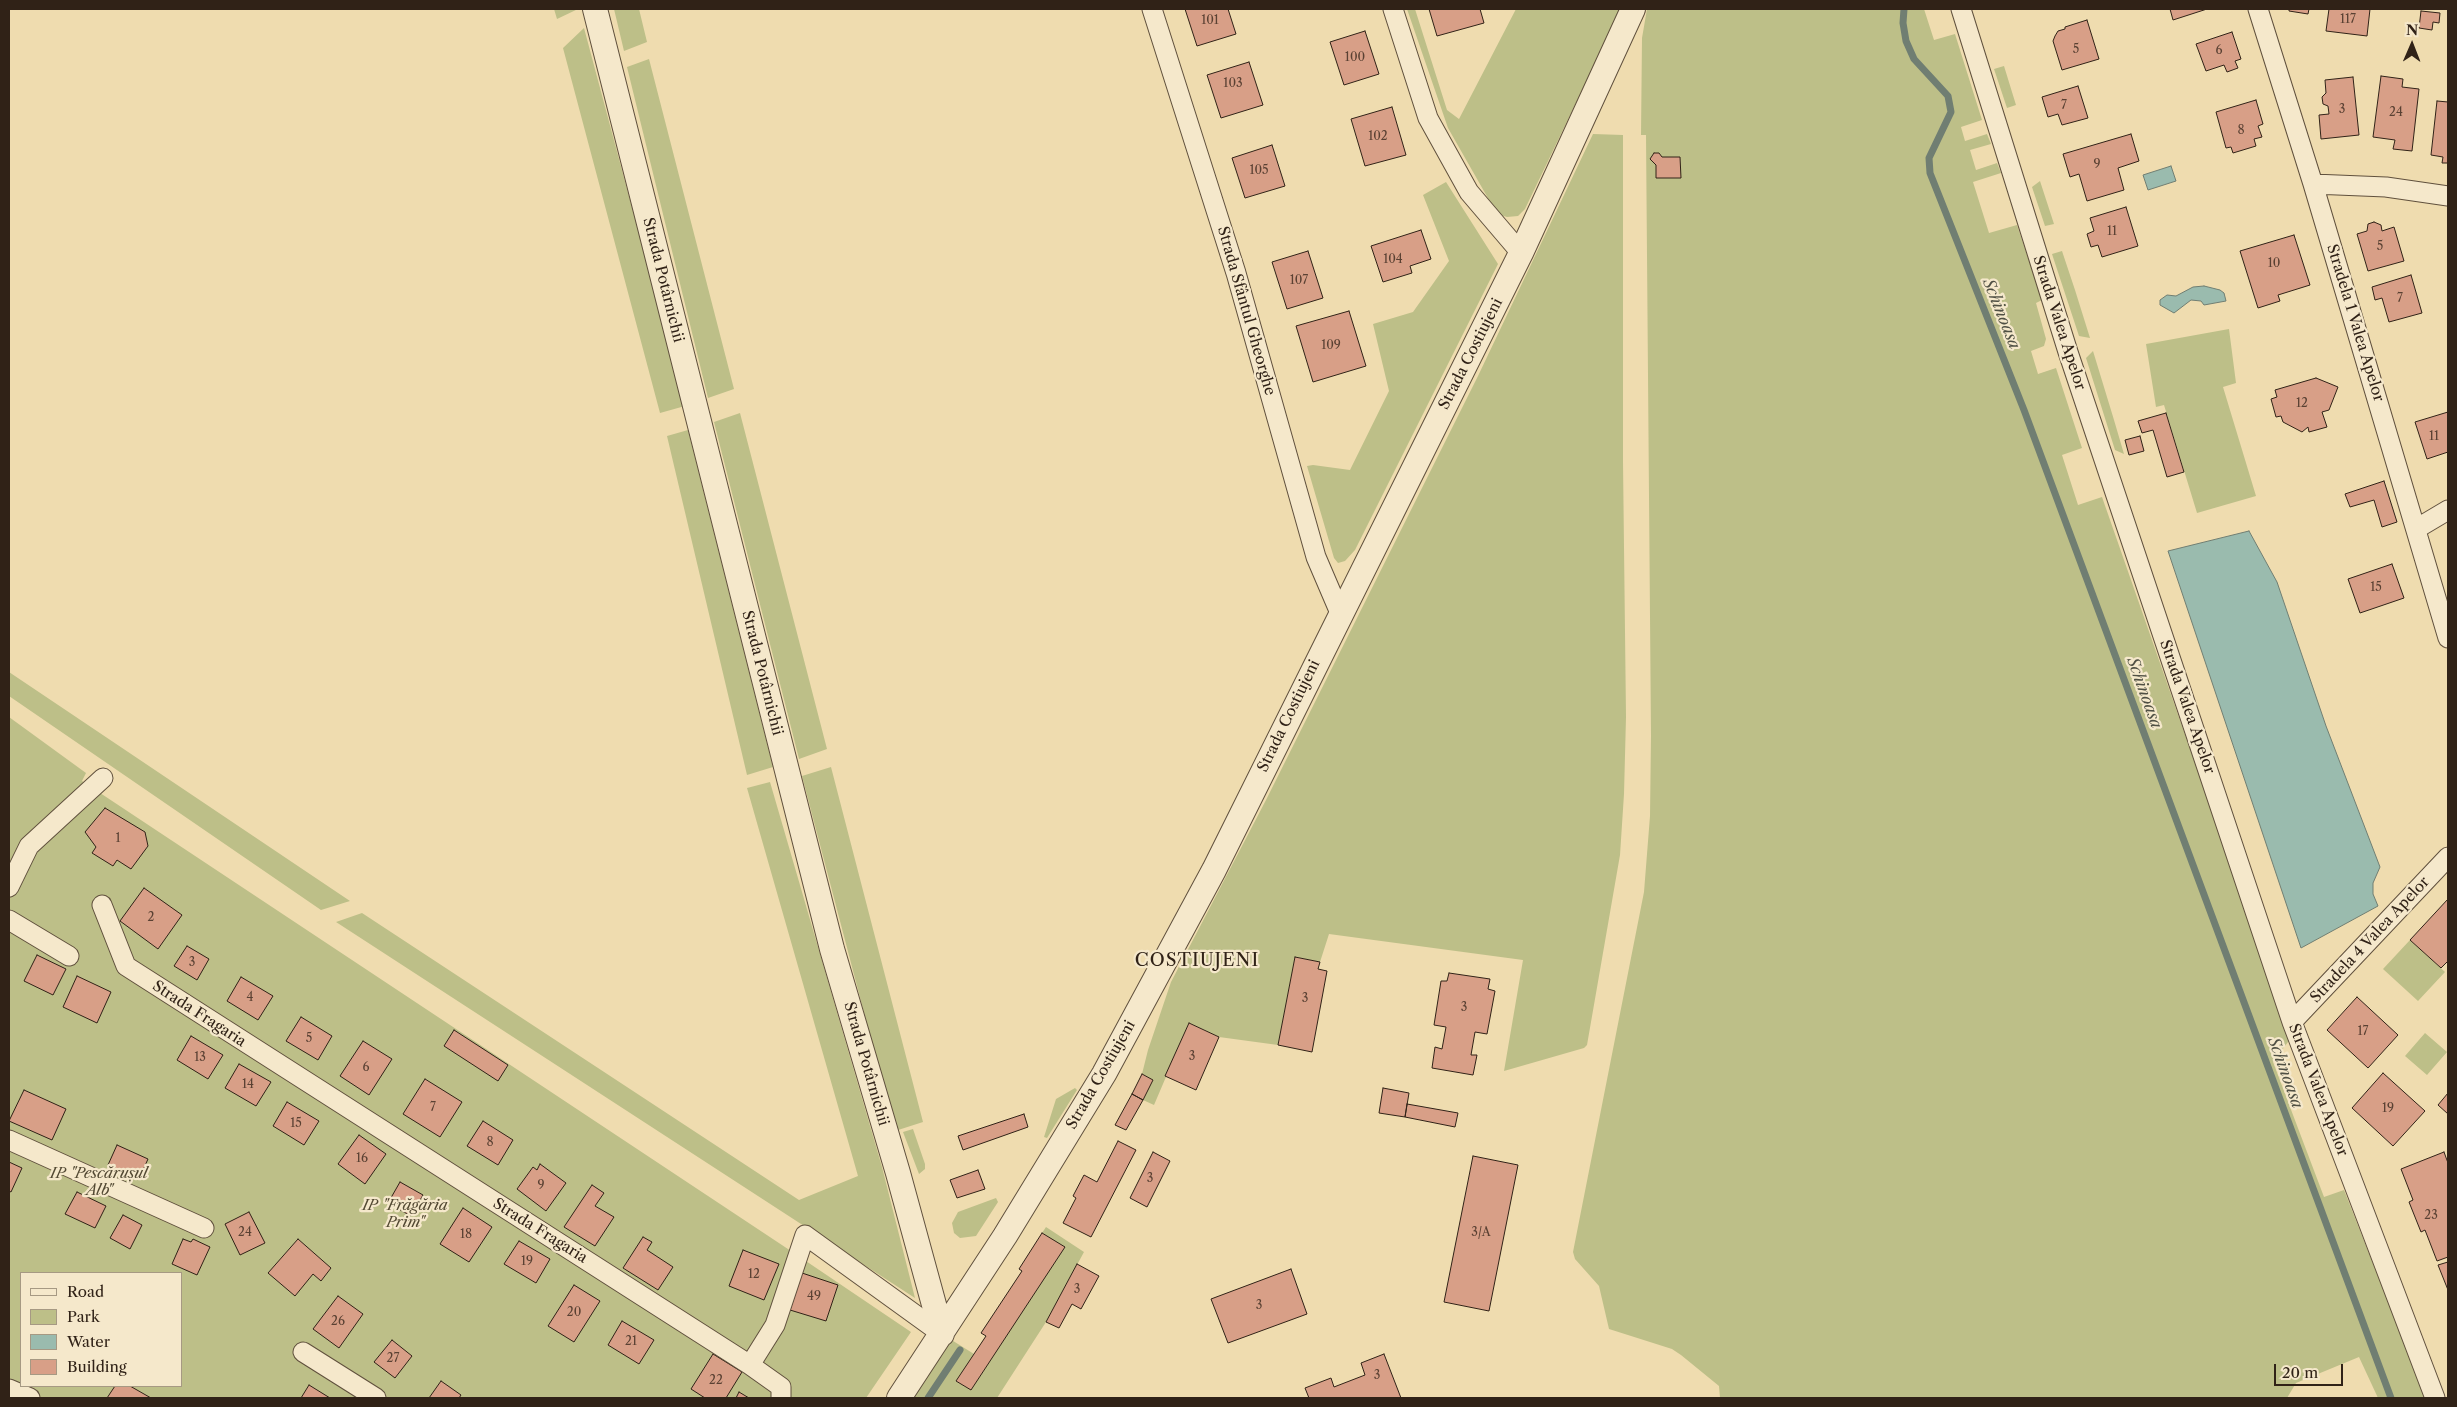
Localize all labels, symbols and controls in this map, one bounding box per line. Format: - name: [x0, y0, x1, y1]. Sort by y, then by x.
- house number: 117: [2340, 13, 2356, 27]
- house number: 101: [1201, 14, 1219, 28]
- north arrow: [2387, 20, 2437, 70]
- text: N: [2406, 21, 2418, 39]
- house number: 5: [2073, 43, 2079, 57]
- house number: 6: [2215, 44, 2223, 58]
- house number: 100: [1345, 51, 1365, 65]
- house number: 103: [1223, 77, 1243, 91]
- house number: 7: [2061, 99, 2067, 113]
- house number: 3: [2339, 103, 2345, 117]
- house number: 24: [2389, 106, 2403, 120]
- house number: 8: [2237, 124, 2245, 138]
- house number: 102: [1368, 130, 1388, 144]
- house number: 9: [2093, 158, 2101, 172]
- house number: 105: [1249, 164, 1269, 178]
- street label: Strada Potârnichii: [639, 216, 687, 344]
- street label: Strada Sfântul Gheorghe: [1213, 224, 1279, 398]
- house number: 11: [2107, 225, 2117, 239]
- house number: 5: [2377, 240, 2383, 254]
- street label: Stradela 1 Valea Apelor: [2322, 242, 2388, 404]
- house number: 104: [1383, 253, 1403, 267]
- street label: Strada Valea Apelor: [2029, 253, 2089, 393]
- house number: 10: [2268, 257, 2280, 271]
- house number: 107: [1290, 274, 1308, 288]
- water label: Schinoasa: [1978, 276, 2024, 352]
- house number: 7: [2397, 292, 2403, 306]
- street label: Strada Costiujeni: [1435, 295, 1507, 413]
- house number: 109: [1321, 339, 1341, 353]
- house number: 12: [2296, 397, 2308, 411]
- house number: 11: [2429, 430, 2439, 444]
- house number: 15: [2370, 581, 2382, 595]
- street label: Strada Potârnichii: [738, 609, 786, 737]
- street label: Strada Valea Apelor: [2156, 638, 2218, 776]
- water label: Schinoasa: [2122, 655, 2166, 731]
- street label: Strada Costiujeni: [1254, 657, 1324, 775]
- house number: 1: [115, 832, 121, 846]
- street label: Stradela 4 Valea Apelor: [2307, 873, 2433, 1007]
- house number: 2: [148, 911, 154, 925]
- district label: COSTIUJENI: [1134, 950, 1260, 972]
- house number: 3: [189, 956, 195, 970]
- street label: Strada Fragaria: [149, 977, 249, 1051]
- house number: 4: [247, 991, 253, 1005]
- house number: 3: [1302, 992, 1308, 1006]
- street label: Strada Potârnichii: [840, 1000, 892, 1128]
- house number: 3: [1461, 1001, 1467, 1015]
- street label: Strada Costiujeni: [1063, 1017, 1139, 1133]
- street label: Strada Valea Apelor: [2284, 1021, 2352, 1159]
- house number: 17: [2358, 1025, 2368, 1039]
- house number: 5: [306, 1032, 312, 1046]
- water label: Schinoasa: [2263, 1035, 2307, 1111]
- house number: 3: [1189, 1050, 1195, 1064]
- house number: 13: [194, 1051, 206, 1065]
- house number: 6: [362, 1061, 370, 1075]
- house number: 14: [242, 1078, 254, 1092]
- house number: 7: [430, 1101, 436, 1115]
- house number: 19: [2382, 1102, 2394, 1116]
- house number: 15: [290, 1117, 302, 1131]
- house number: 8: [486, 1136, 494, 1150]
- house number: 16: [356, 1152, 368, 1166]
- park label: IP "Pescărușul Alb": [50, 1165, 148, 1200]
- house number: 3: [1147, 1172, 1153, 1186]
- house number: 9: [537, 1179, 545, 1193]
- street label: Strada Fragaria: [489, 1195, 591, 1267]
- park label: IP "Frăgăria Prim": [362, 1197, 448, 1232]
- house number: 23: [2424, 1209, 2438, 1223]
- house number: 24: [238, 1226, 252, 1240]
- house number: 3/A: [1471, 1226, 1491, 1240]
- house number: 18: [460, 1228, 472, 1242]
- house number: 19: [521, 1255, 533, 1269]
- house number: 12: [748, 1268, 760, 1282]
- legend: [20, 1272, 182, 1387]
- text: Road: [67, 1282, 104, 1301]
- house number: 3: [1074, 1283, 1080, 1297]
- house number: 49: [807, 1290, 821, 1304]
- house number: 3: [1256, 1299, 1262, 1313]
- house number: 20: [567, 1306, 581, 1320]
- text: Park: [67, 1307, 100, 1326]
- house number: 26: [331, 1315, 345, 1329]
- text: Water: [67, 1332, 110, 1351]
- house number: 21: [625, 1335, 637, 1349]
- house number: 27: [387, 1352, 399, 1366]
- scale bar: [2277, 1354, 2346, 1386]
- text: Building: [67, 1357, 127, 1376]
- text: 20 m: [2282, 1363, 2318, 1382]
- house number: 3: [1374, 1369, 1380, 1383]
- house number: 22: [709, 1374, 723, 1388]

